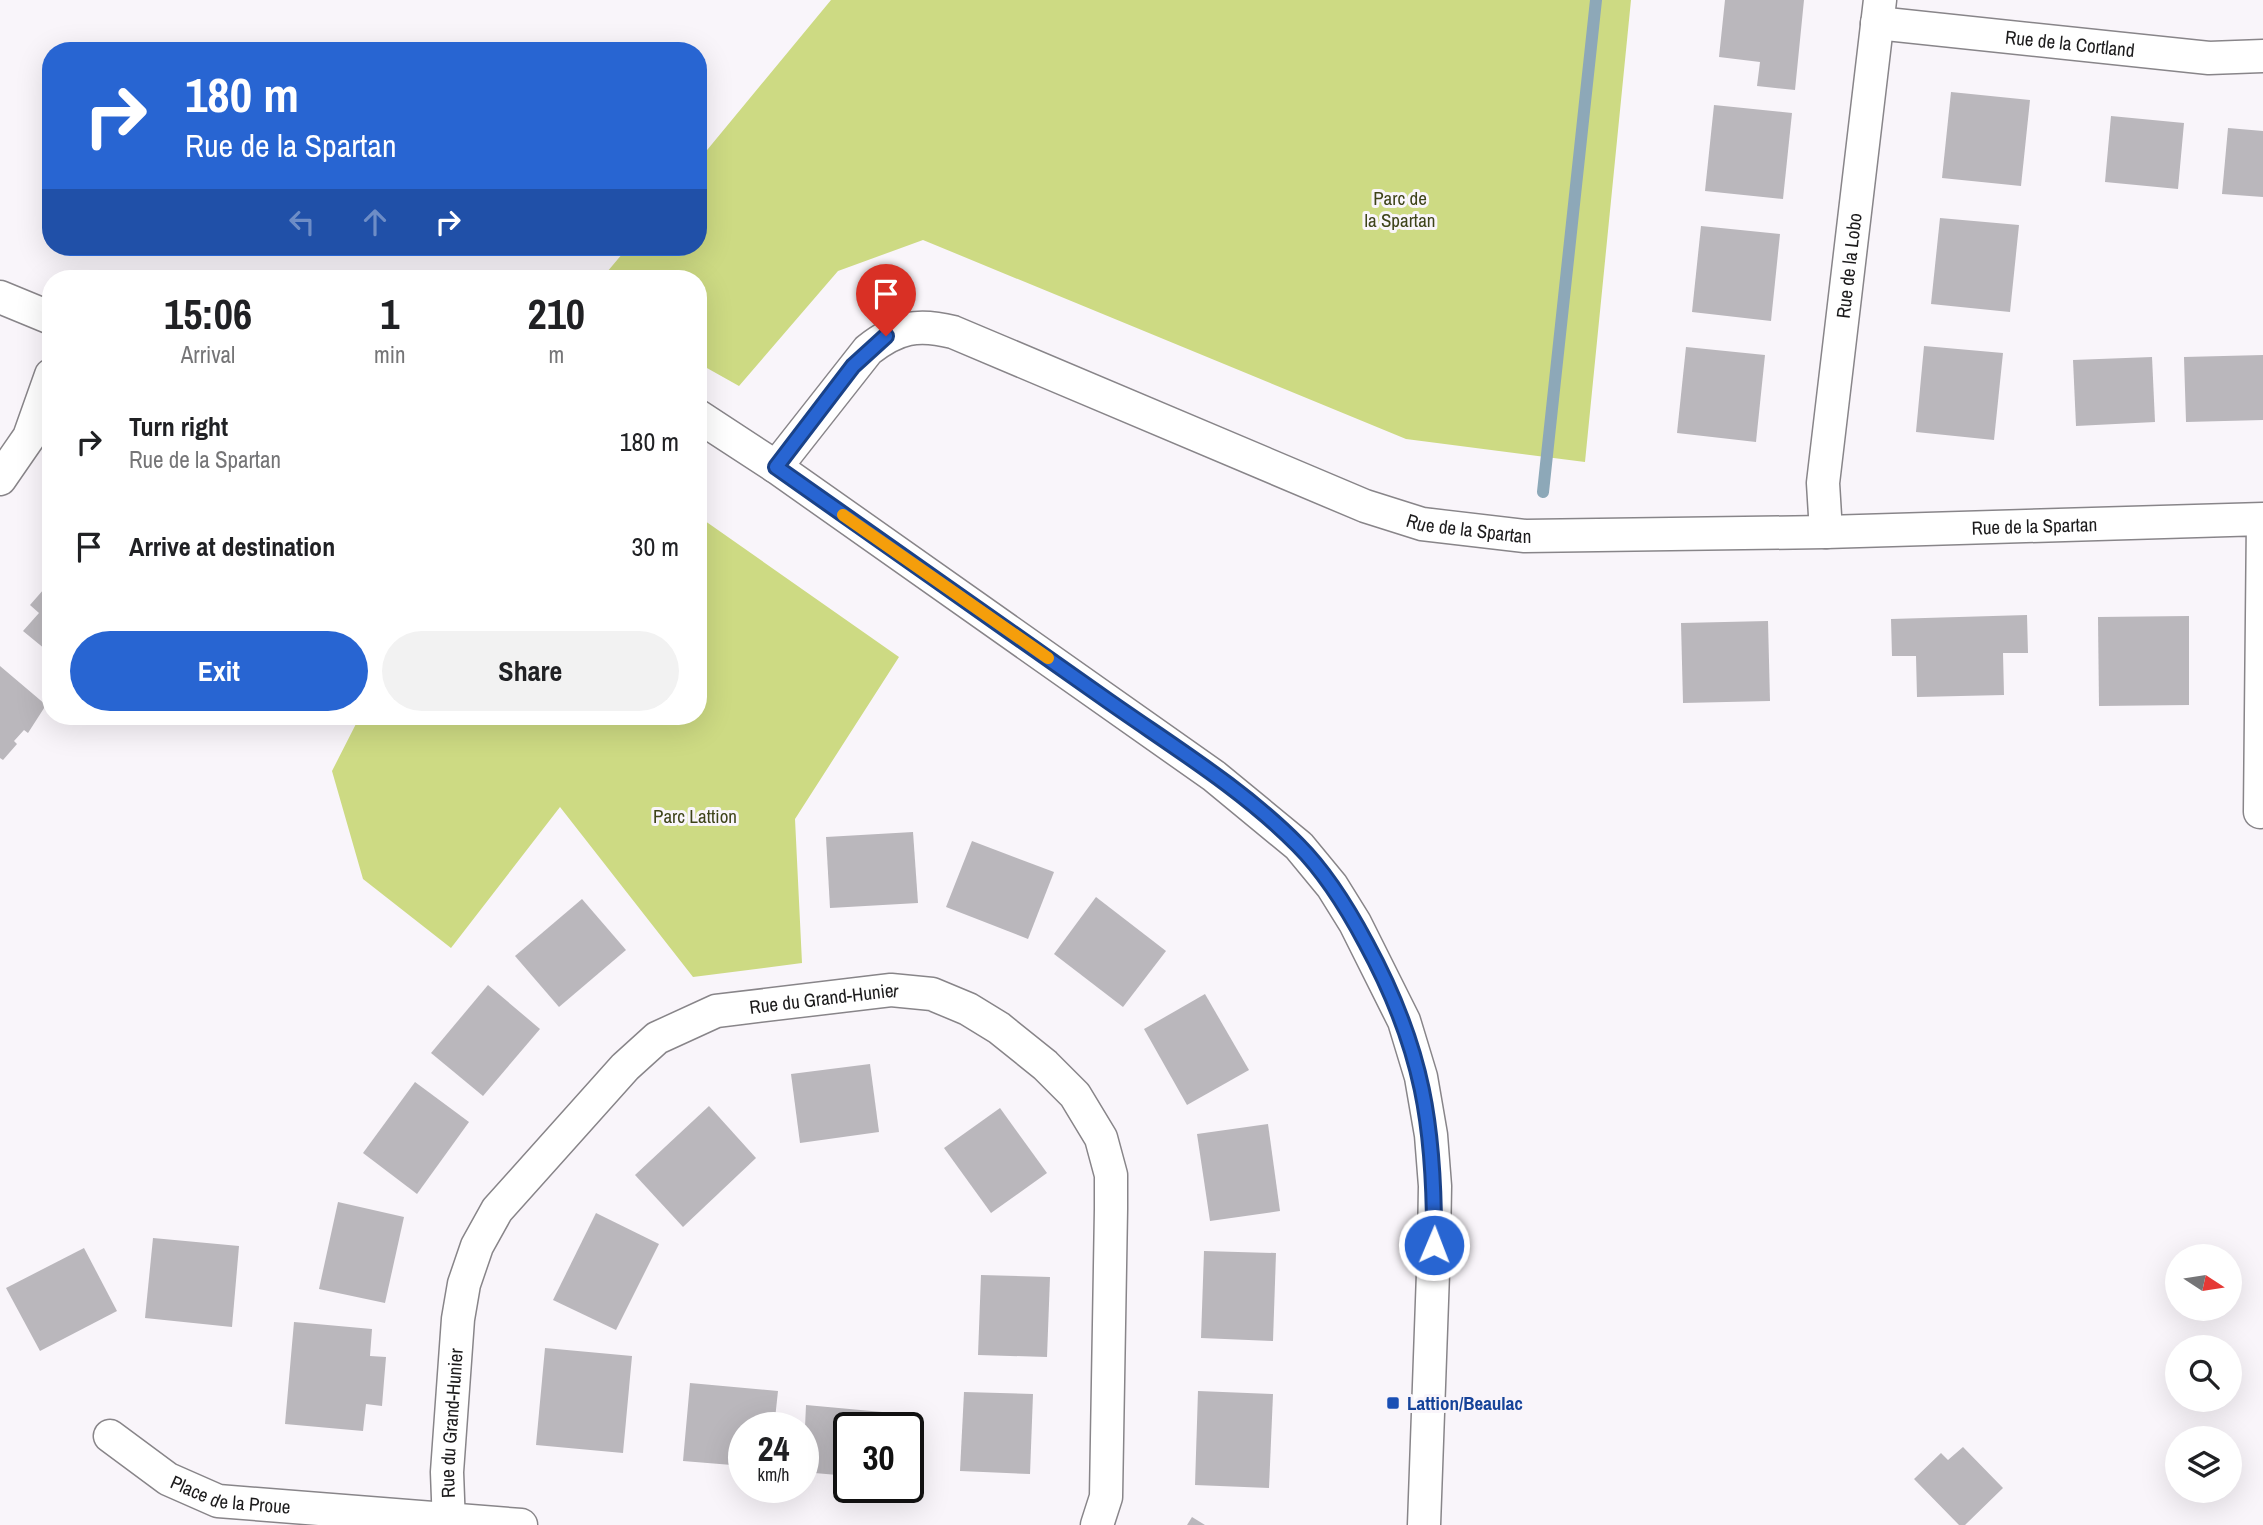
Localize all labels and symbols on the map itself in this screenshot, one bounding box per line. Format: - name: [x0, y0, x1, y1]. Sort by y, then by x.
- street label: Rue de la Cortland: [2004, 24, 2136, 63]
- park label: Parc de la Spartan: [1364, 185, 1436, 233]
- street label: Rue de la Lobo: [1830, 212, 1868, 320]
- pin: [856, 264, 916, 336]
- street label: Rue de la Spartan: [1403, 507, 1531, 549]
- street label: Rue de la Spartan: [1971, 511, 2098, 541]
- park label: Parc Lattion: [653, 803, 737, 829]
- street label: Rue du Grand-Hunier: [748, 977, 900, 1020]
- position arrow: [1397, 1208, 1471, 1282]
- north arrow: [2165, 1244, 2242, 1321]
- street label: Rue du Grand-Hunier: [434, 1347, 469, 1498]
- place label: Lattion/Beaulac: [1407, 1390, 1523, 1416]
- marker: Lattion/Beaulac: [1385, 1395, 1401, 1411]
- speed limit sign: 30: [833, 1412, 924, 1503]
- street label: Place de la Proue: [167, 1469, 292, 1520]

